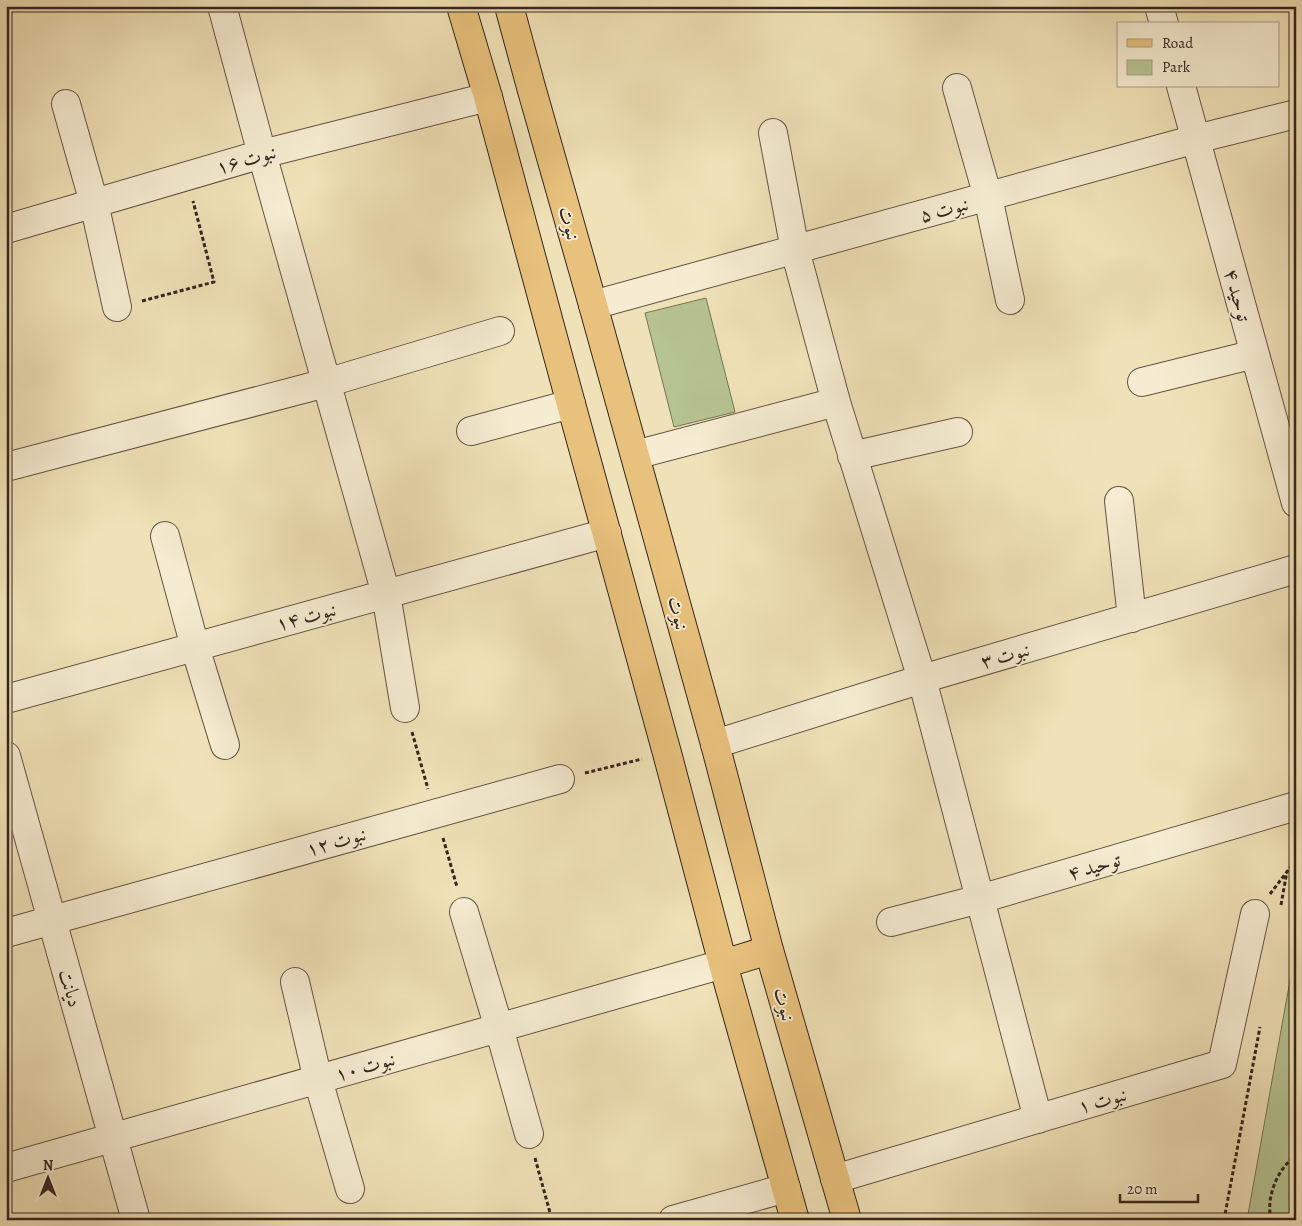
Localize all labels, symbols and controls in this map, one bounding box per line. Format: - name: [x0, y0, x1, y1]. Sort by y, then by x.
- legend: [1117, 22, 1280, 88]
- text: Road: [1162, 33, 1194, 53]
- text: Park: [1162, 57, 1191, 77]
- street label: نبوت ۱۶: [213, 138, 279, 181]
- street label: نبوت ۵: [917, 190, 972, 229]
- street label: نبوت: [552, 203, 587, 243]
- street label: توحید ۴: [1218, 266, 1258, 325]
- street label: نبوت: [661, 593, 696, 633]
- street label: نبوت ۱۴: [273, 595, 339, 637]
- street label: نبوت ۳: [977, 636, 1033, 675]
- street label: نبوت ۱۲: [303, 820, 369, 863]
- street label: توحید ۴: [1065, 846, 1124, 887]
- street label: دیانت: [52, 966, 89, 1010]
- street label: نبوت: [767, 984, 802, 1024]
- street label: نبوت ۱۰: [332, 1045, 398, 1088]
- street label: نبوت ۱: [1074, 1081, 1130, 1120]
- north arrow: [22, 1154, 72, 1204]
- text: N: [43, 1156, 53, 1175]
- scale bar: [1120, 1171, 1197, 1203]
- text: 20 m: [1127, 1179, 1158, 1199]

